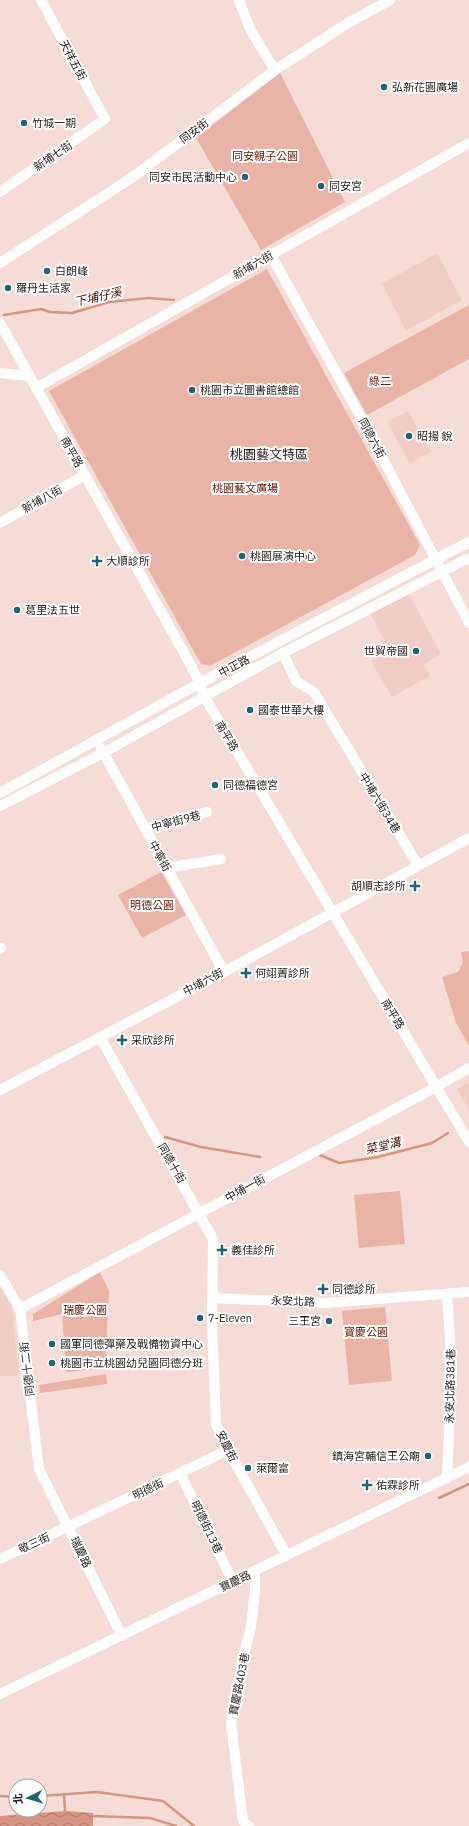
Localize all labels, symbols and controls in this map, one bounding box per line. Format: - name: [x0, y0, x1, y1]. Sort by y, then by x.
- street label: 天祥五街: [56, 37, 90, 83]
- place label: 弘新花園廣場: [392, 80, 458, 94]
- marker: 弘新花園廣場: [379, 82, 389, 92]
- street label: 同安街: [177, 115, 211, 147]
- place label: 竹城一期: [32, 116, 76, 130]
- marker: 竹城一期: [19, 118, 29, 128]
- street label: 新埔七街: [31, 138, 75, 174]
- park label: 同安親子公園: [232, 149, 298, 163]
- place label: 同安市民活動中心: [149, 170, 237, 184]
- marker: 同安市民活動中心: [240, 172, 250, 182]
- place label: 同安宮: [329, 179, 362, 193]
- marker: 同安宮: [316, 181, 326, 191]
- street label: 新埔六街: [230, 248, 276, 282]
- place label: 白朗峰: [55, 264, 88, 278]
- marker: 白朗峰: [42, 266, 52, 276]
- place label: 羅丹生活家: [16, 281, 71, 295]
- marker: 羅丹生活家: [3, 283, 13, 293]
- water label: 下埔仔溪: [73, 283, 125, 309]
- park label: 綠二: [369, 374, 391, 388]
- place label: 桃園市立圖書館總館: [200, 383, 299, 397]
- marker: 桃園市立圖書館總館: [187, 385, 197, 395]
- street label: 同德六街: [355, 415, 389, 461]
- place label: 昭揚 銳: [417, 429, 453, 443]
- marker: 昭揚 銳: [404, 431, 414, 441]
- street label: 南平路: [58, 434, 86, 470]
- district label: 桃園藝文特區: [230, 446, 308, 463]
- park label: 桃園藝文廣場: [212, 481, 278, 495]
- street label: 新埔八街: [19, 482, 65, 516]
- place label: 桃園展演中心: [250, 549, 316, 563]
- marker: 桃園展演中心: [237, 551, 247, 561]
- place label: 大順診所: [106, 554, 150, 568]
- marker: 大順診所: [91, 555, 103, 567]
- place label: 葛里法五世: [25, 603, 80, 617]
- marker: 葛里法五世: [12, 605, 22, 615]
- place label: 世貿帝國: [364, 644, 408, 658]
- marker: 世貿帝國: [411, 646, 421, 656]
- street label: 中正路: [216, 652, 252, 680]
- place label: 國泰世華大樓: [258, 703, 324, 717]
- marker: 國泰世華大樓: [245, 705, 255, 715]
- street label: 南平路: [213, 718, 241, 754]
- street label: 中埔六街34巷: [356, 770, 404, 836]
- place label: 同德福德宮: [223, 778, 278, 792]
- marker: 同德福德宮: [210, 780, 220, 790]
- street label: 中寧街9巷: [150, 808, 202, 834]
- street label: 中寧街: [146, 838, 174, 874]
- place label: 胡順志診所: [351, 879, 406, 893]
- marker: 胡順志診所: [409, 880, 421, 892]
- park label: 明德公園: [130, 898, 174, 912]
- street label: 中埔六街: [180, 965, 226, 999]
- place label: 何翊菁診所: [255, 966, 310, 980]
- marker: 何翊菁診所: [240, 967, 252, 979]
- street label: 南平路: [379, 996, 407, 1032]
- place label: 采欣診所: [131, 1033, 175, 1047]
- marker: 采欣診所: [116, 1034, 128, 1046]
- water label: 菜堂溝: [364, 1134, 404, 1157]
- street label: 同德十街: [155, 1140, 189, 1186]
- street label: 中埔一街: [222, 1171, 268, 1205]
- place label: 義佳診所: [231, 1243, 275, 1257]
- marker: 義佳診所: [216, 1244, 228, 1256]
- place label: 同德診所: [332, 1282, 376, 1296]
- marker: 同德診所: [317, 1283, 329, 1295]
- street label: 永安北路: [271, 1293, 315, 1309]
- park label: 瑞慶公園: [63, 1303, 107, 1317]
- place label: 7-Eleven: [208, 1311, 252, 1325]
- marker: 7-Eleven: [195, 1313, 205, 1323]
- place label: 三王宮: [288, 1314, 321, 1328]
- marker: 三王宮: [324, 1316, 334, 1326]
- park label: 寶慶公園: [344, 1325, 388, 1339]
- place label: 國軍同德彈藥及戰備物資中心: [60, 1337, 203, 1351]
- marker: 國軍同德彈藥及戰備物資中心: [47, 1339, 57, 1349]
- street label: 同德十二街: [17, 1341, 37, 1397]
- street label: 永安北路381巷: [442, 1348, 458, 1424]
- place label: 桃園市立桃園幼兒園同德分班: [60, 1356, 203, 1370]
- marker: 桃園市立桃園幼兒園同德分班: [47, 1358, 57, 1368]
- street label: 安慶街: [213, 1428, 241, 1464]
- place label: 鎮海宮輔信王公廟: [332, 1449, 420, 1463]
- marker: 鎮海宮輔信王公廟: [423, 1451, 433, 1461]
- place label: 萊爾富: [256, 1461, 289, 1475]
- marker: 萊爾富: [243, 1463, 253, 1473]
- street label: 明德街: [130, 1475, 166, 1503]
- place label: 佑霖診所: [376, 1478, 420, 1492]
- marker: 佑霖診所: [361, 1479, 373, 1491]
- street label: 明德街13巷: [188, 1498, 226, 1556]
- street label: 敬三街: [16, 1530, 52, 1556]
- street label: 瑞慶路: [67, 1534, 95, 1570]
- street label: 寶慶路: [217, 1567, 253, 1595]
- street label: 寶慶路403巷: [226, 1651, 252, 1717]
- north arrow: [8, 1778, 48, 1818]
- text: 北: [11, 1793, 25, 1805]

